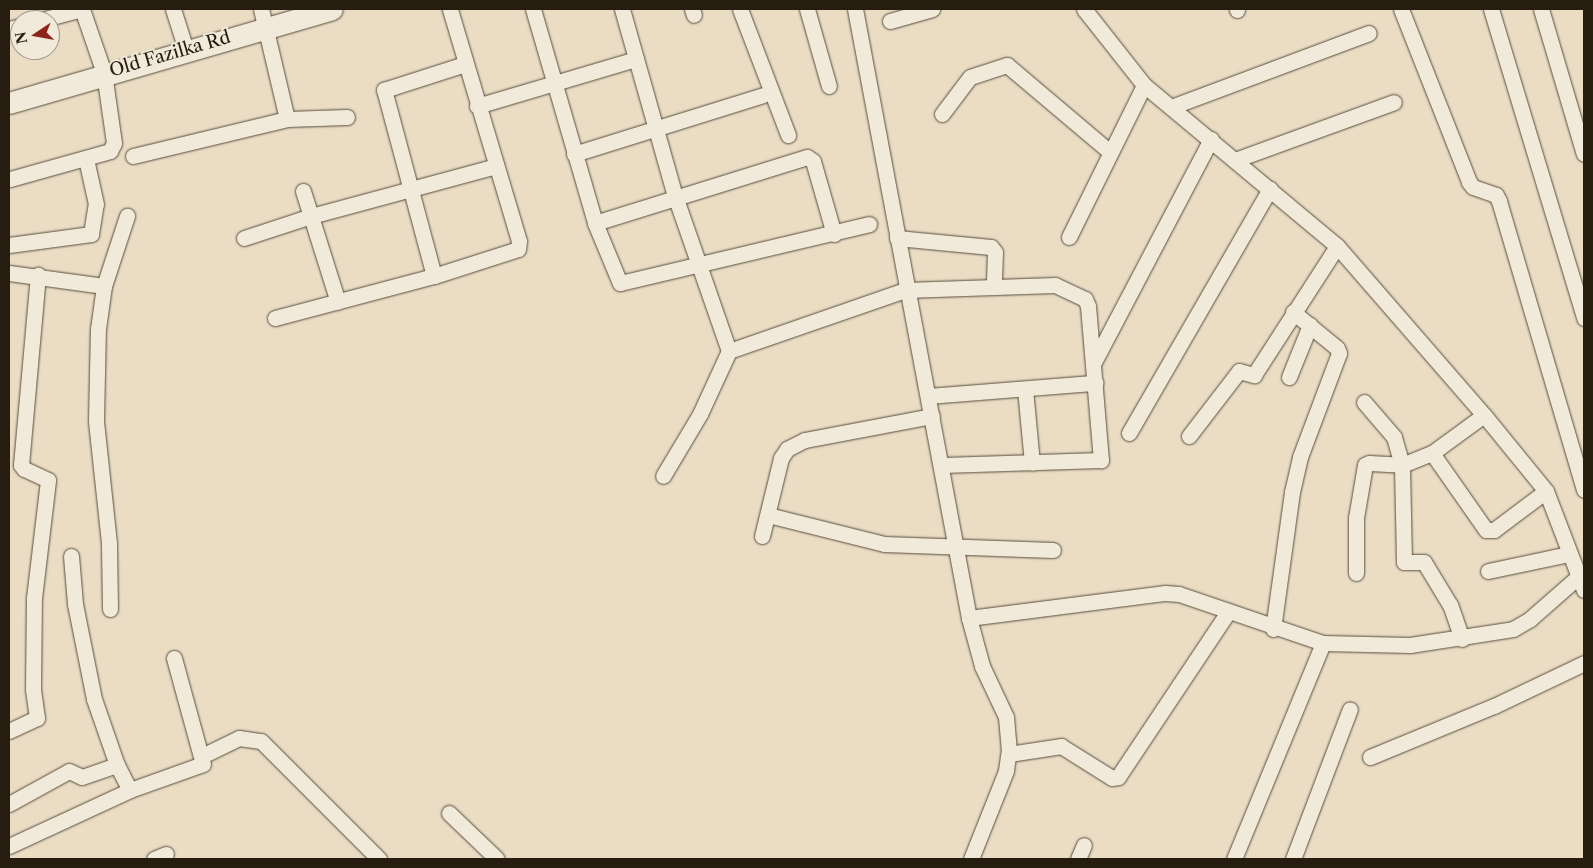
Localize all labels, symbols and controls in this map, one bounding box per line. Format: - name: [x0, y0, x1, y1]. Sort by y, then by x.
- north arrow: [10, 10, 60, 60]
- street label: Old Fazilka Rd: [107, 26, 233, 82]
- text: N: [11, 30, 31, 46]

